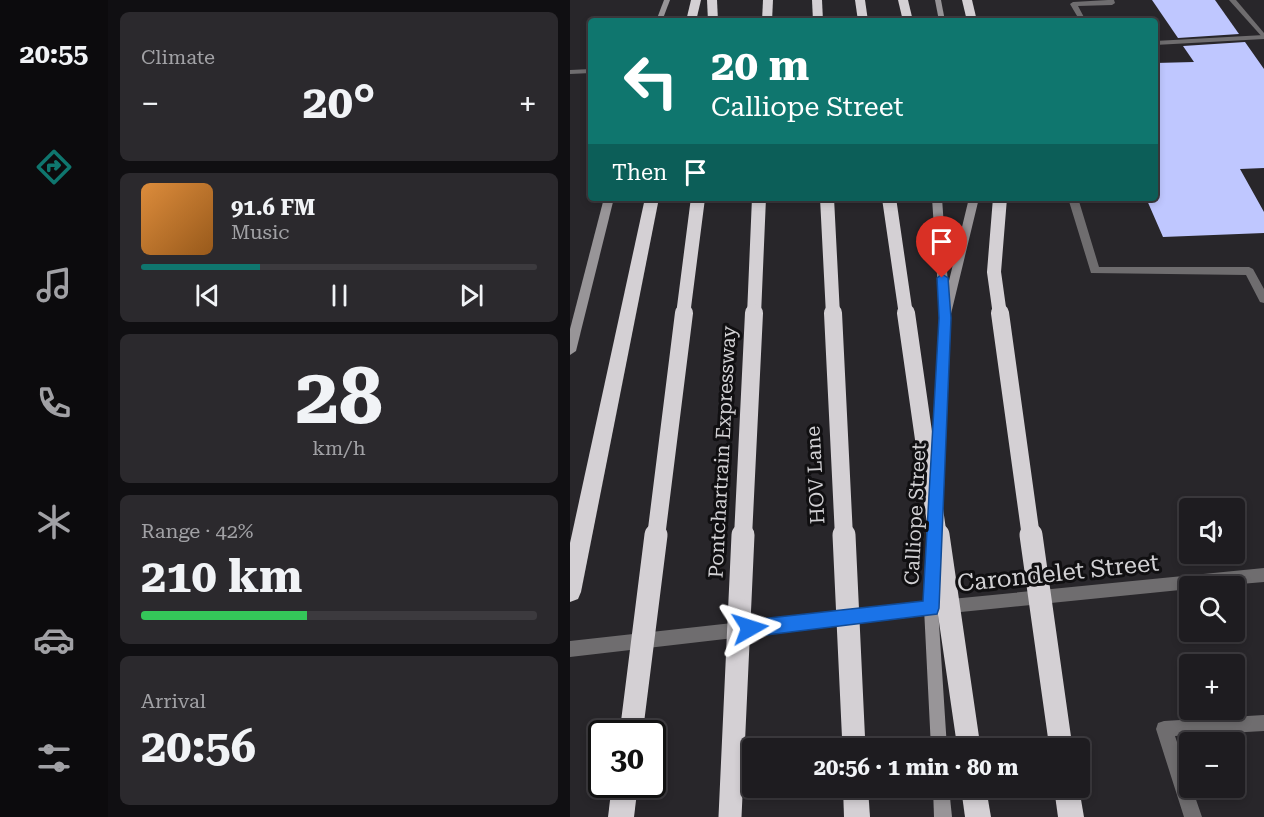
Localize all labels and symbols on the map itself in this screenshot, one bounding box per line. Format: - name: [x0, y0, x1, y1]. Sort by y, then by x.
- pin: [916, 216, 967, 278]
- street label: Pontchartrain Expressway: [703, 325, 741, 579]
- street label: HOV Lane: [800, 425, 830, 525]
- street label: Calliope Street: [899, 442, 931, 586]
- street label: Carondelet Street: [956, 548, 1160, 598]
- position arrow: [718, 596, 782, 660]
- speed limit sign: 30: [588, 720, 666, 798]

